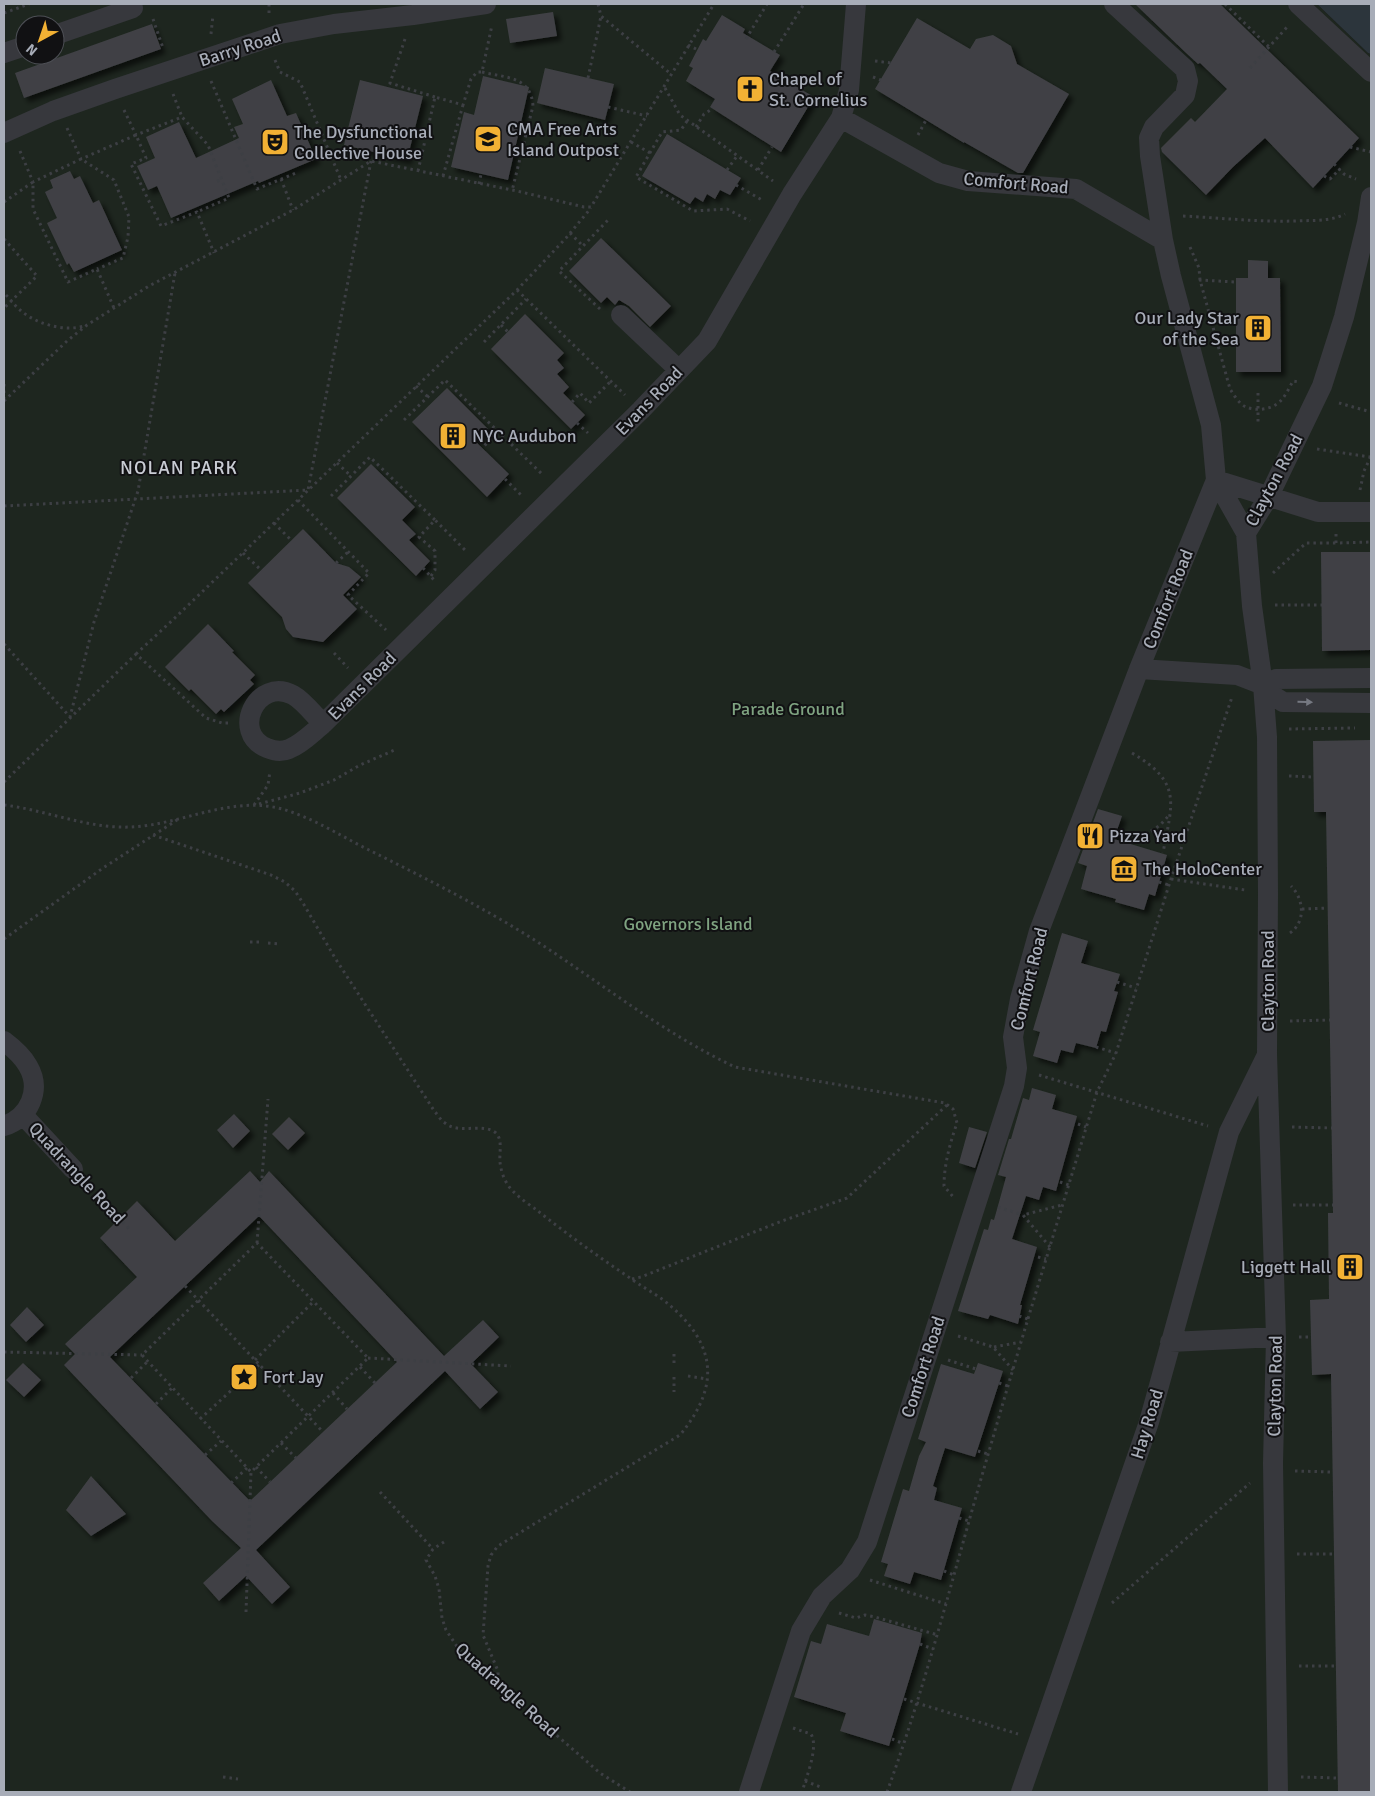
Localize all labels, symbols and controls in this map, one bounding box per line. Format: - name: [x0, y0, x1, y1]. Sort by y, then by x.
- north arrow: [15, 15, 65, 65]
- street label: Barry Road: [196, 24, 284, 72]
- text: N: [23, 40, 41, 59]
- place label: Chapel of St. Cornelius: [769, 68, 867, 111]
- church icon: Chapel of St. Cornelius: [735, 74, 765, 104]
- place label: CMA Free Arts Island Outpost: [507, 118, 619, 161]
- place label: The Dysfunctional Collective House: [294, 121, 433, 164]
- school or university icon: CMA Free Arts Island Outpost: [473, 124, 503, 154]
- theatre icon: The Dysfunctional Collective House: [260, 127, 290, 157]
- street label: Comfort Road: [963, 167, 1069, 199]
- place label: Our Lady Star of the Sea: [1134, 307, 1239, 350]
- building icon: Our Lady Star of the Sea: [1243, 313, 1273, 343]
- street label: Evans Road: [611, 362, 687, 440]
- building icon: NYC Audubon: [438, 421, 468, 451]
- place label: NYC Audubon: [472, 425, 577, 447]
- street label: Clayton Road: [1240, 430, 1308, 530]
- district label: NOLAN PARK: [120, 456, 238, 480]
- street label: Comfort Road: [1138, 546, 1198, 652]
- street label: Evans Road: [323, 647, 401, 725]
- park label: Parade Ground: [731, 698, 845, 720]
- one-way arrow: [1298, 698, 1314, 706]
- restaurant icon: Pizza Yard: [1075, 821, 1105, 851]
- place label: Pizza Yard: [1109, 825, 1187, 847]
- museum icon: The HoloCenter: [1109, 854, 1139, 884]
- place label: The HoloCenter: [1143, 858, 1262, 880]
- park label: Governors Island: [624, 913, 752, 935]
- street label: Comfort Road: [1006, 925, 1052, 1033]
- street label: Clayton Road: [1257, 930, 1279, 1032]
- street label: Quadrangle Road: [24, 1117, 130, 1229]
- building icon: Liggett Hall: [1335, 1252, 1365, 1282]
- place label: Liggett Hall: [1241, 1256, 1331, 1278]
- street label: Comfort Road: [896, 1313, 950, 1421]
- street label: Clayton Road: [1263, 1335, 1287, 1437]
- place icon: Fort Jay: [229, 1362, 259, 1392]
- place label: Fort Jay: [263, 1366, 324, 1388]
- street label: Hay Road: [1126, 1386, 1168, 1462]
- street label: Quadrangle Road: [451, 1638, 563, 1742]

